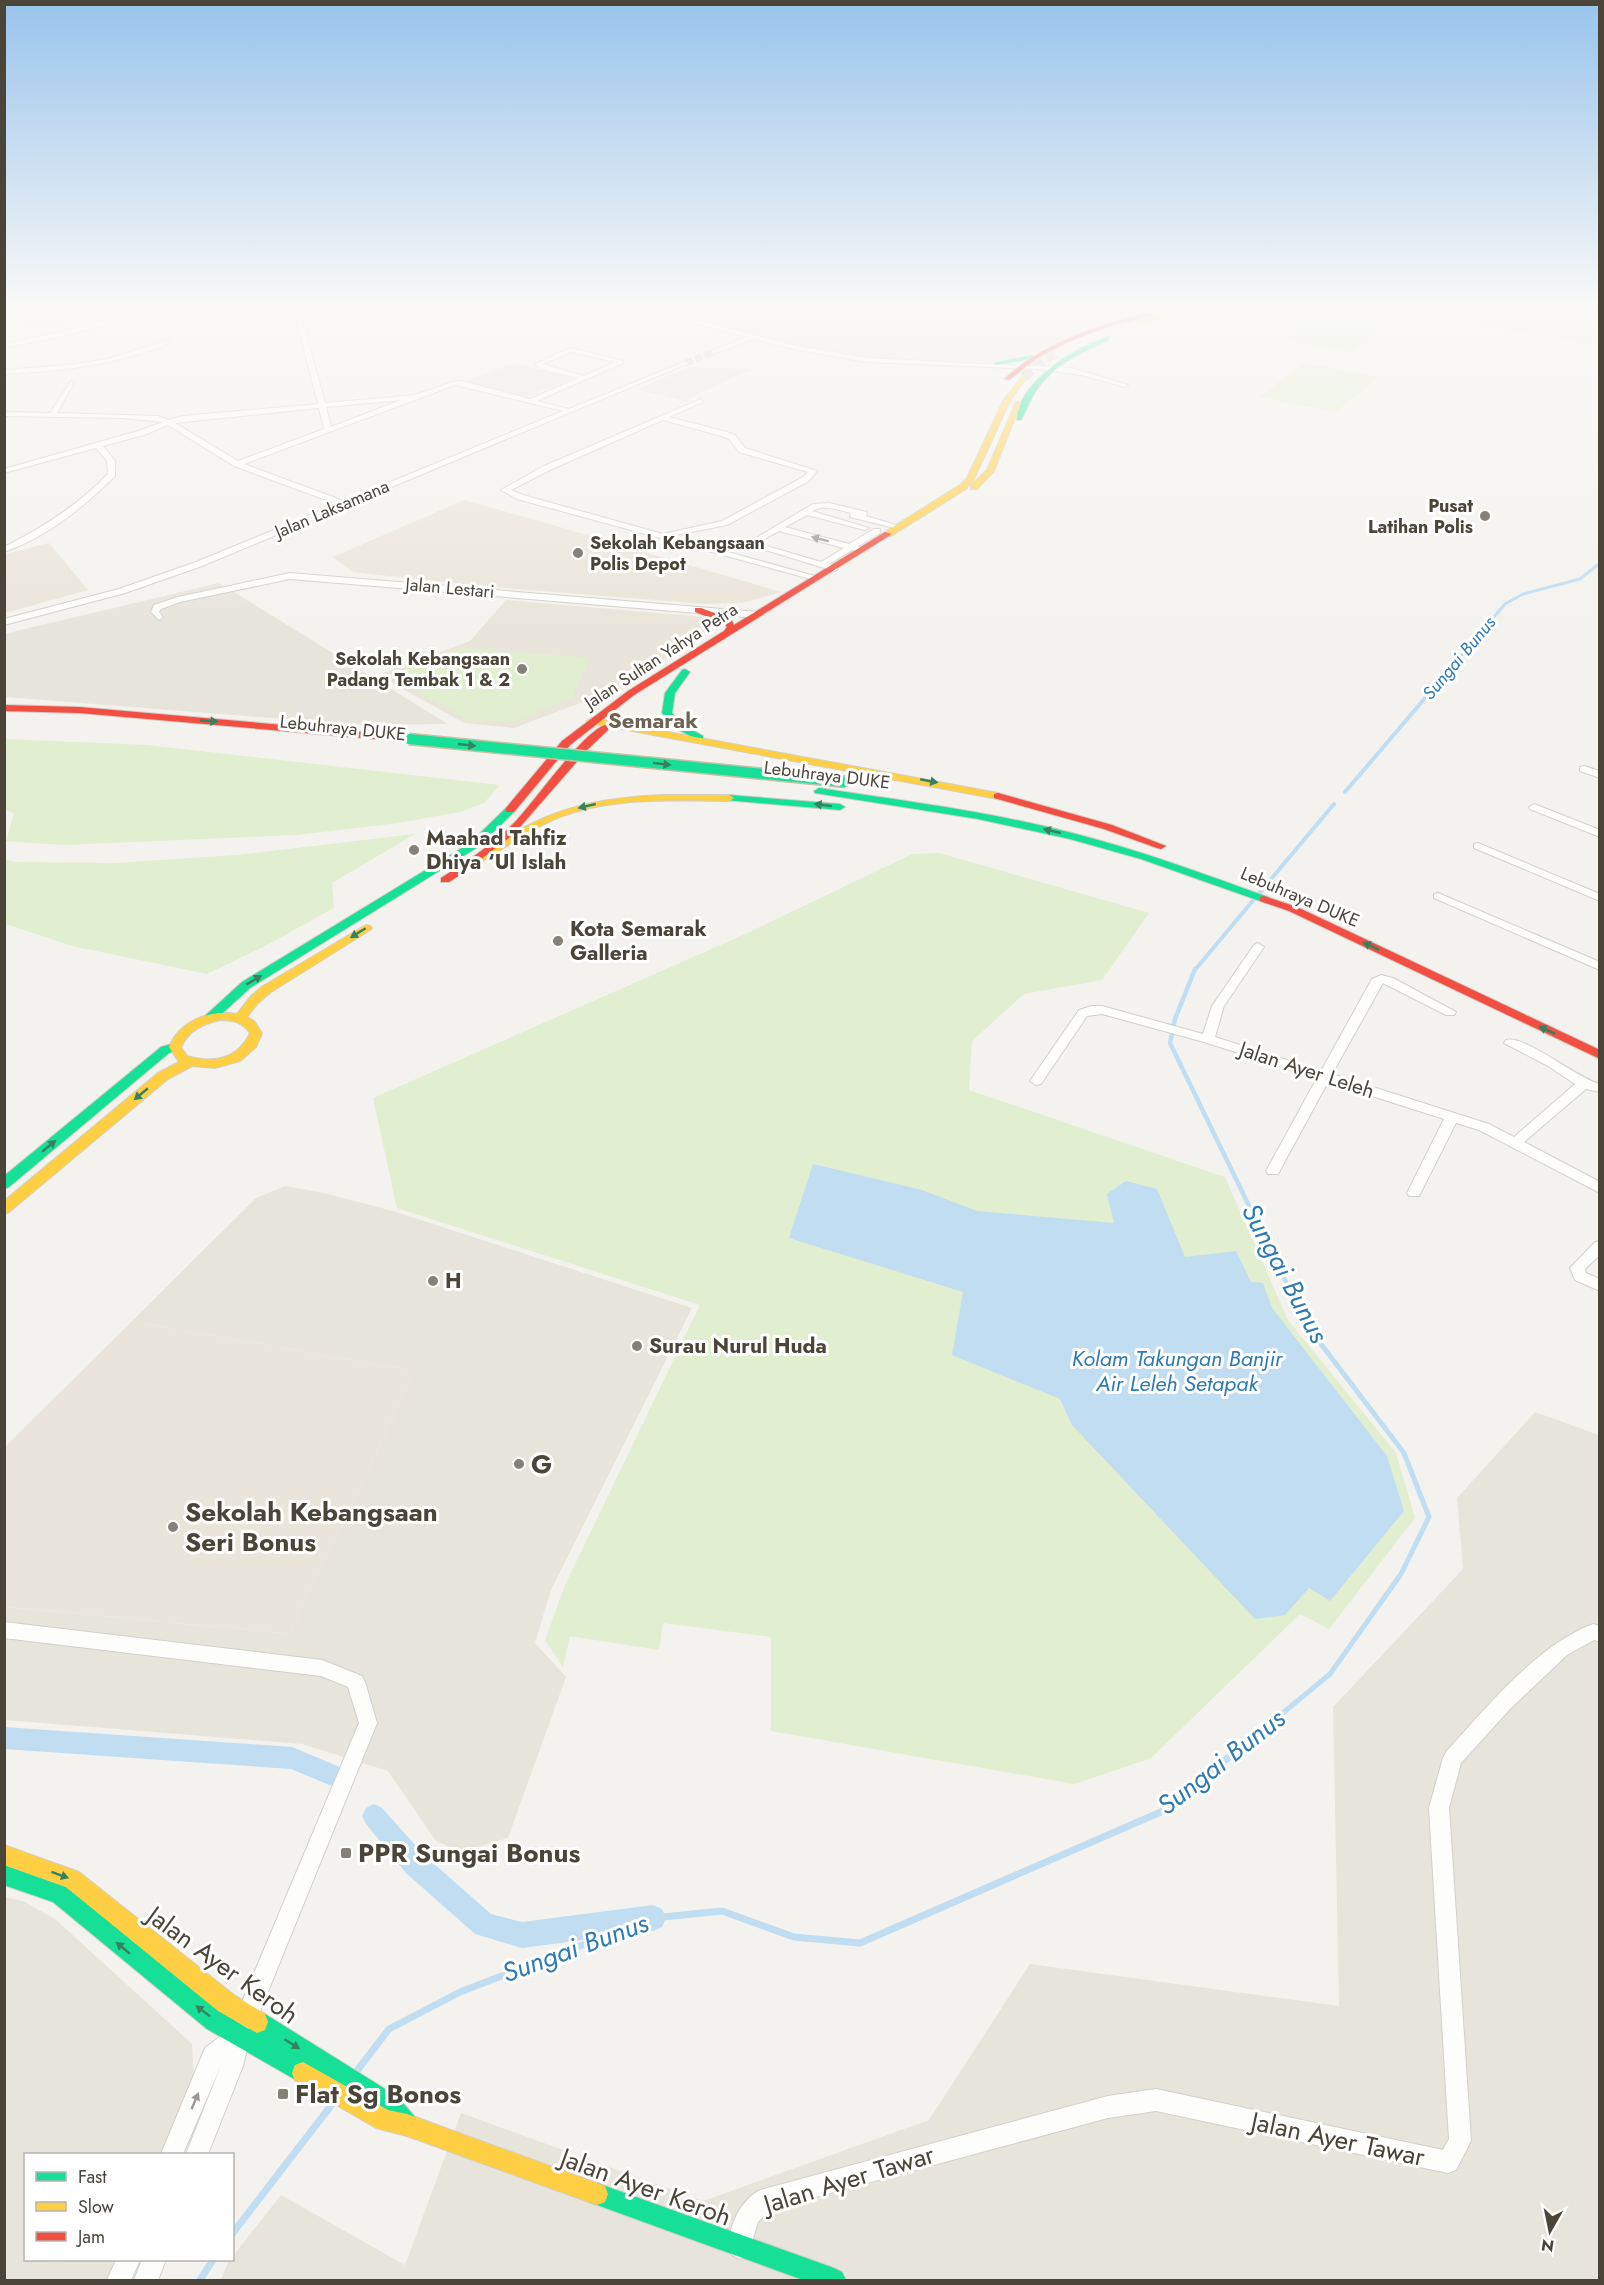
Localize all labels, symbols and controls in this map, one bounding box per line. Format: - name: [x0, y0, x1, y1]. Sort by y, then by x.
- street label: Jalan Laksamana: [269, 473, 393, 546]
- place label: Pusat Latihan Polis: [1368, 493, 1473, 540]
- marker: Pusat Latihan Polis: [1478, 509, 1492, 523]
- place label: Sekolah Kebangsaan Polis Depot: [590, 530, 765, 577]
- one-way arrow: [811, 534, 829, 543]
- marker: Sekolah Kebangsaan Polis Depot: [571, 546, 585, 560]
- street label: Jalan Lestari: [402, 571, 496, 605]
- street label: Jalan Sultan Yahya Petra: [578, 597, 743, 716]
- water label: Sungai Bunus: [1416, 610, 1502, 705]
- place label: Sekolah Kebangsaan Padang Tembak 1 & 2: [327, 646, 510, 693]
- marker: Sekolah Kebangsaan Padang Tembak 1 & 2: [515, 662, 529, 676]
- district label: Semarak: [608, 704, 698, 736]
- street label: Lebuhraya DUKE: [279, 708, 407, 748]
- one-way arrow: [200, 717, 219, 726]
- one-way arrow: [458, 740, 477, 750]
- street label: Lebuhraya DUKE: [762, 754, 892, 796]
- one-way arrow: [652, 759, 671, 769]
- one-way arrow: [919, 777, 938, 786]
- one-way arrow: [813, 800, 832, 810]
- one-way arrow: [577, 802, 596, 811]
- place label: Maahad Tahfiz Dhiya ‘Ul Islah: [426, 823, 567, 877]
- one-way arrow: [1043, 826, 1062, 836]
- marker: Maahad Tahfiz Dhiya ‘Ul Islah: [407, 843, 421, 857]
- street label: Lebuhraya DUKE: [1237, 860, 1363, 934]
- place label: Kota Semarak Galleria: [570, 914, 707, 968]
- one-way arrow: [350, 928, 366, 939]
- marker: Kota Semarak Galleria: [551, 934, 565, 948]
- one-way arrow: [1362, 942, 1379, 951]
- one-way arrow: [246, 975, 262, 986]
- one-way arrow: [1538, 1026, 1555, 1035]
- street label: Jalan Ayer Leleh: [1233, 1033, 1378, 1106]
- one-way arrow: [133, 1088, 149, 1101]
- one-way arrow: [42, 1141, 57, 1153]
- water label: Sungai Bunus: [1232, 1196, 1339, 1350]
- place label: H: [445, 1266, 462, 1296]
- marker: H: [426, 1274, 440, 1288]
- place label: Surau Nurul Huda: [649, 1331, 827, 1361]
- marker: Surau Nurul Huda: [630, 1339, 644, 1353]
- water label: Kolam Takungan Banjir Air Leleh Setapak: [1072, 1342, 1284, 1399]
- place label: G: [531, 1445, 552, 1483]
- marker: G: [512, 1457, 526, 1471]
- place label: Sekolah Kebangsaan Seri Bonus: [185, 1493, 438, 1561]
- marker: Sekolah Kebangsaan Seri Bonus: [166, 1520, 180, 1534]
- water label: Sungai Bunus: [1148, 1699, 1293, 1824]
- place label: PPR Sungai Bonus: [358, 1834, 581, 1872]
- marker: PPR Sungai Bonus: [339, 1846, 353, 1860]
- one-way arrow: [51, 1870, 69, 1880]
- street label: Jalan Ayer Keroh: [137, 1895, 307, 2033]
- water label: Sungai Bunus: [496, 1903, 654, 1992]
- one-way arrow: [116, 1942, 131, 1954]
- one-way arrow: [196, 2006, 211, 2018]
- one-way arrow: [284, 2039, 300, 2050]
- place label: Flat Sg Bonos: [295, 2075, 461, 2113]
- marker: Flat Sg Bonos: [276, 2087, 290, 2101]
- one-way arrow: [190, 2091, 200, 2109]
- street label: Jalan Ayer Tawar: [1245, 2101, 1428, 2176]
- street label: Jalan Ayer Tawar: [756, 2135, 939, 2224]
- street label: Jalan Ayer Keroh: [552, 2137, 737, 2236]
- legend: [24, 2153, 234, 2261]
- text: Fast: [78, 2164, 107, 2190]
- text: Slow: [78, 2194, 115, 2220]
- north arrow: [1520, 2201, 1580, 2261]
- text: Jam: [76, 2224, 105, 2250]
- text: N: [1540, 2233, 1556, 2258]

